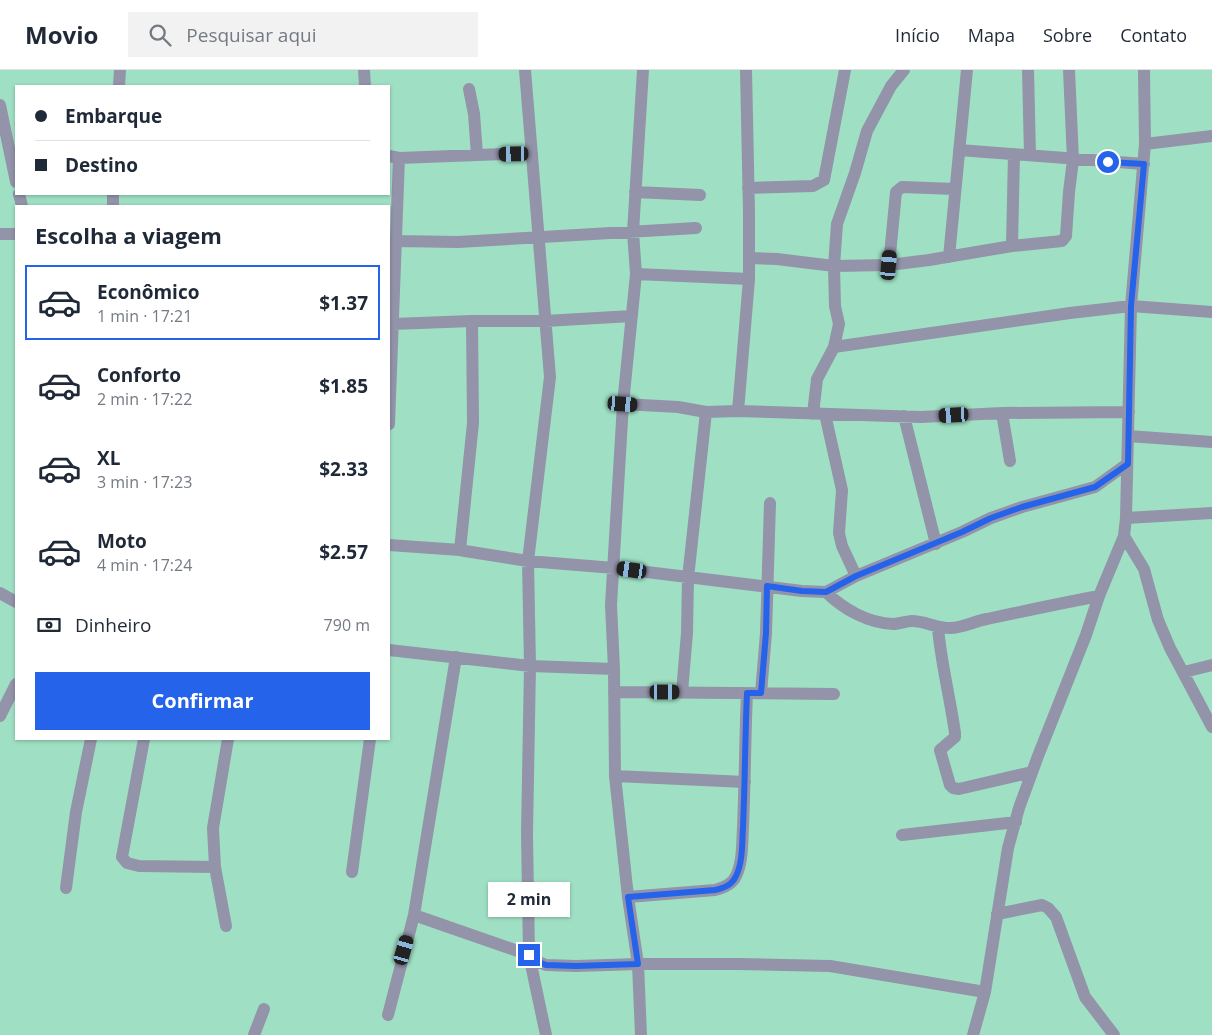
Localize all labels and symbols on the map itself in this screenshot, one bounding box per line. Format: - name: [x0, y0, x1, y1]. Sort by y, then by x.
- car: [498, 146, 529, 162]
- route start: [1097, 151, 1119, 173]
- car: [880, 249, 897, 281]
- car: [607, 395, 638, 413]
- car: [938, 407, 969, 423]
- car: [616, 560, 647, 580]
- car: [650, 685, 680, 700]
- callout: 2 min: [488, 882, 570, 918]
- car: [392, 934, 415, 966]
- route end: [518, 944, 540, 966]

